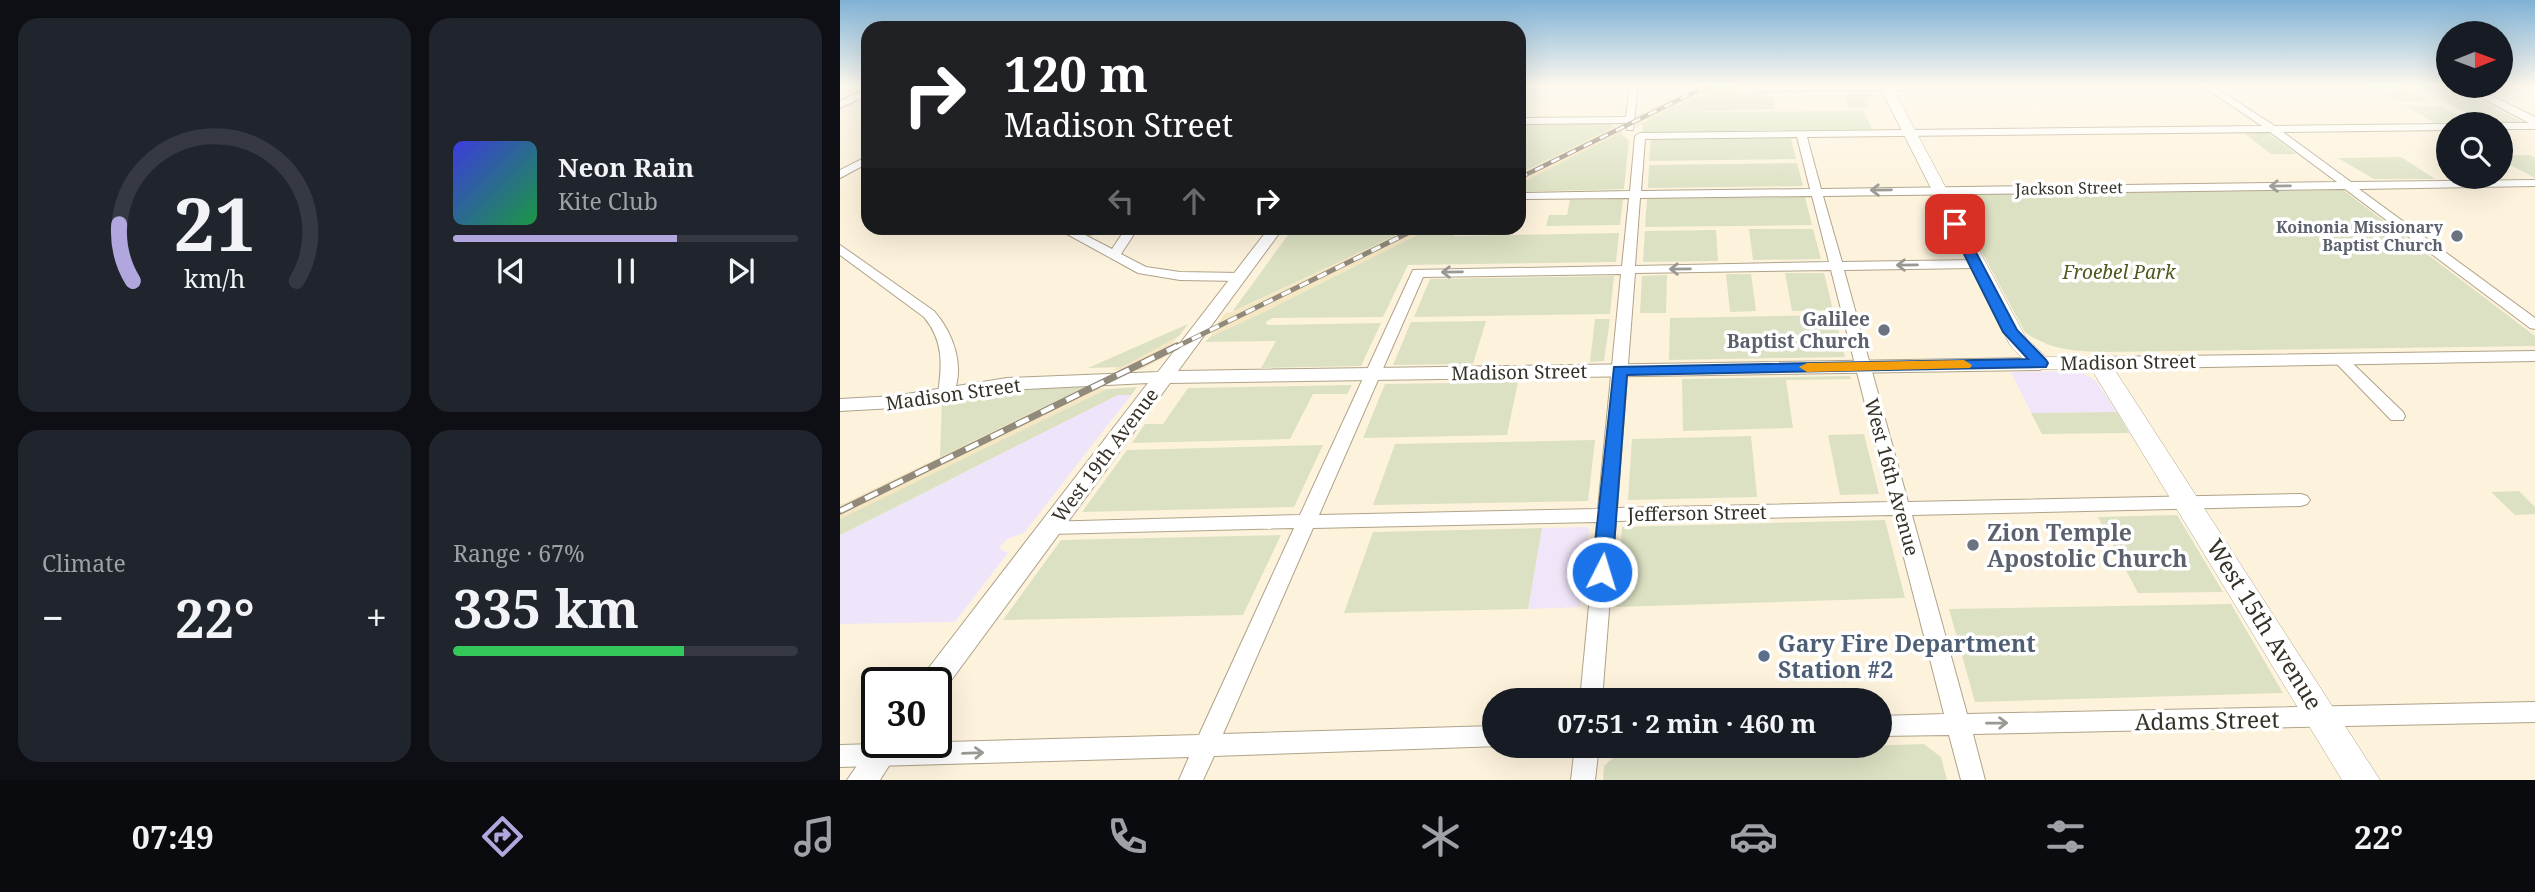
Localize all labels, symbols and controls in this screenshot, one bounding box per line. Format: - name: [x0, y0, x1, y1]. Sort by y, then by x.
- north arrow: [2436, 21, 2513, 98]
- map controls: [2436, 21, 2513, 189]
- text: 120 m: [1004, 40, 1148, 106]
- icon: right: [889, 49, 980, 140]
- text: Madison Street: [1004, 103, 1233, 146]
- button: search: [2436, 112, 2513, 189]
- text: Neon Rain: [558, 149, 694, 185]
- text: 21: [173, 174, 256, 273]
- street label: Jackson Street: [2014, 176, 2123, 200]
- one-way arrow: [2268, 179, 2291, 193]
- icon: left: [1102, 182, 1140, 220]
- icon: ahead: [1175, 182, 1213, 220]
- icon: right: [1248, 182, 1286, 220]
- one-way arrow: [1869, 183, 1892, 197]
- text: Kite Club: [558, 185, 658, 217]
- pin: [1925, 194, 1985, 254]
- icon: arrive: [1936, 205, 1974, 243]
- place label: Koinonia Missionary Baptist Church: [2276, 216, 2444, 256]
- marker: Koinonia Missionary Baptist Church: [2449, 228, 2465, 244]
- icon: previous: [492, 252, 530, 290]
- icon: pause: [607, 252, 645, 290]
- icon: next: [722, 252, 760, 290]
- one-way arrow: [1896, 258, 1919, 272]
- park label: Froebel Park: [2061, 259, 2177, 285]
- text: km/h: [184, 261, 245, 295]
- one-way arrow: [1668, 263, 1691, 276]
- one-way arrow: [1441, 265, 1464, 279]
- place label: Galilee Baptist Church: [1727, 306, 1870, 354]
- marker: Galilee Baptist Church: [1876, 322, 1892, 338]
- street label: Madison Street: [2060, 348, 2197, 376]
- street label: Madison Street: [1451, 358, 1588, 386]
- street label: Madison Street: [884, 372, 1022, 416]
- street label: West 19th Avenue: [1046, 382, 1164, 528]
- street label: West 16th Avenue: [1858, 395, 1926, 559]
- street label: Jefferson Street: [1626, 499, 1767, 527]
- place label: Zion Temple Apostolic Church: [1987, 516, 2188, 574]
- street label: West 15th Avenue: [2199, 532, 2331, 716]
- position arrow: [1565, 535, 1639, 609]
- text: Range · 67%: [453, 537, 585, 569]
- marker: Zion Temple Apostolic Church: [1965, 537, 1981, 553]
- text: Climate: [42, 547, 126, 579]
- text: 335 km: [453, 572, 639, 643]
- text: 22°: [175, 582, 255, 653]
- text: −: [42, 591, 64, 643]
- text: +: [366, 591, 387, 643]
- place label: Gary Fire Department Station #2: [1778, 627, 2036, 685]
- marker: Gary Fire Department Station #2: [1756, 648, 1772, 664]
- speed limit sign: 30: [861, 667, 952, 758]
- street label: Adams Street: [2134, 703, 2280, 737]
- text: 07:51 · 2 min · 460 m: [1557, 705, 1817, 741]
- one-way arrow: [1985, 716, 2008, 730]
- one-way arrow: [961, 746, 984, 759]
- icon: directions: [478, 812, 527, 861]
- icon: music: [790, 812, 839, 861]
- icon: phone: [1103, 812, 1152, 861]
- icon: climate: [1416, 812, 1465, 861]
- icon: car: [1729, 812, 1778, 861]
- icon: filters: [2041, 812, 2090, 861]
- text: 07:49: [132, 815, 214, 858]
- text: 22°: [2354, 815, 2403, 858]

